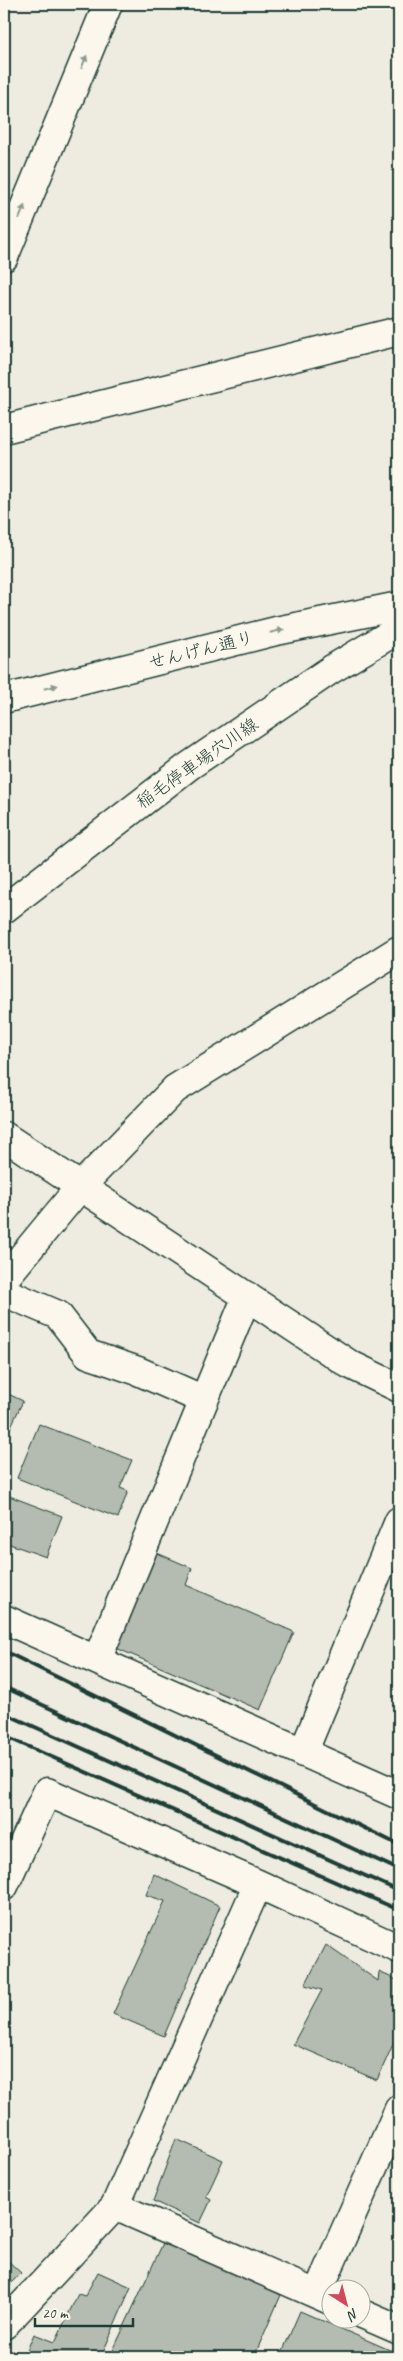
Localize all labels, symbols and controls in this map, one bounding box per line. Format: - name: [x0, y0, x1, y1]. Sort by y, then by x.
- one-way arrow: [81, 55, 89, 69]
- one-way arrow: [19, 205, 27, 219]
- street label: せんげん通り: [146, 626, 256, 674]
- one-way arrow: [269, 627, 284, 635]
- one-way arrow: [44, 683, 59, 691]
- street label: 稲毛停車場穴川線: [132, 713, 262, 813]
- north arrow: [320, 2278, 370, 2328]
- scale bar: [35, 2296, 132, 2328]
- text: 20 m: [42, 2304, 69, 2323]
- text: N: [343, 2305, 362, 2325]

